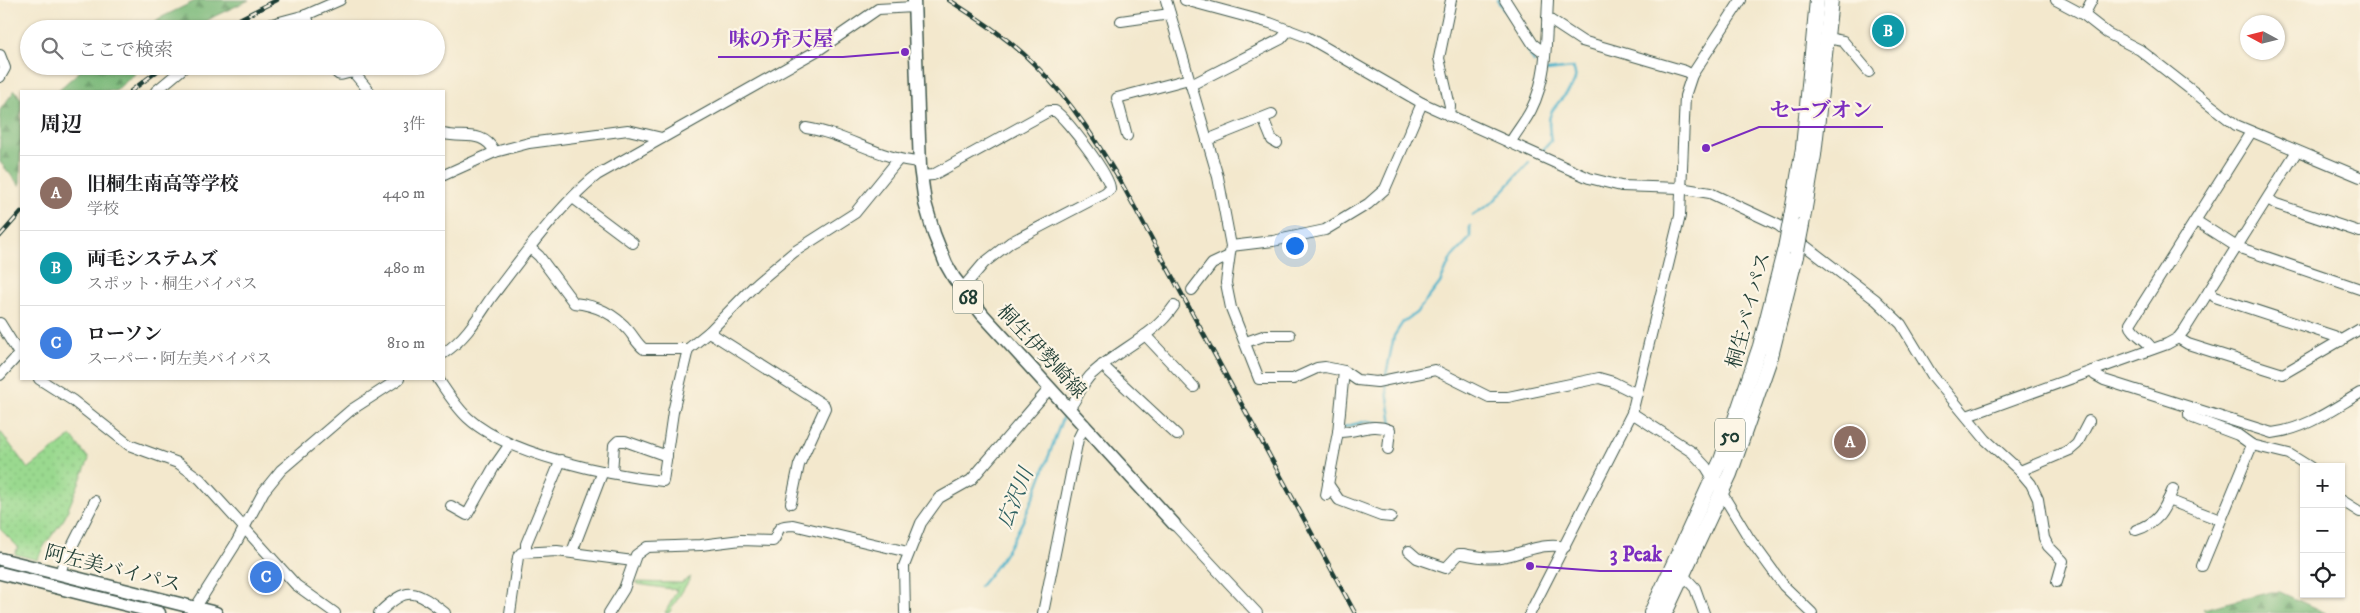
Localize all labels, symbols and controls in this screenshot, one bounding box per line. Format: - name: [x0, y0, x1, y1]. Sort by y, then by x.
- pin: B: [1872, 12, 1904, 50]
- north arrow: [2240, 15, 2285, 60]
- search box: [20, 20, 445, 75]
- callout: 味の弁天屋: [718, 21, 843, 57]
- text: 味の弁天屋: [729, 27, 834, 53]
- icon: search: [38, 34, 66, 62]
- text: ここで検索: [78, 39, 173, 62]
- callout: セーブオン: [1759, 91, 1883, 127]
- text: セーブオン: [1770, 98, 1872, 124]
- text: 周辺: [40, 112, 82, 138]
- text: 3件: [403, 114, 425, 134]
- text: 旧桐生南高等学校: [87, 173, 239, 196]
- text: A: [51, 183, 61, 203]
- text: 440 m: [383, 183, 425, 203]
- text: 学校: [87, 199, 119, 219]
- your location: [1282, 233, 1308, 259]
- text: 両毛システムズ: [87, 248, 218, 271]
- street label: 桐生バイパス: [1722, 249, 1777, 371]
- text: B: [51, 258, 61, 278]
- text: 480 m: [384, 258, 425, 278]
- text: スポット · 桐生バイパス: [87, 274, 257, 294]
- road number: 68: [953, 280, 983, 314]
- street label: 桐生伊勢崎線: [991, 300, 1091, 404]
- text: ローソン: [87, 323, 162, 346]
- text: C: [51, 333, 61, 353]
- text: 810 m: [387, 333, 425, 353]
- text: スーパー · 阿左美バイパス: [87, 349, 272, 369]
- road number: 50: [1715, 418, 1745, 452]
- pin: A: [1834, 423, 1866, 461]
- water label: 広沢川: [992, 462, 1041, 532]
- map controls: [2300, 463, 2345, 598]
- button: +: [2300, 463, 2345, 508]
- button: −: [2300, 508, 2345, 553]
- callout: 3 Peak: [1600, 535, 1672, 571]
- street label: 阿左美バイパス: [42, 540, 183, 598]
- text: 3 Peak: [1610, 542, 1663, 568]
- button: locate: [2300, 553, 2345, 598]
- pin: C: [250, 558, 282, 596]

